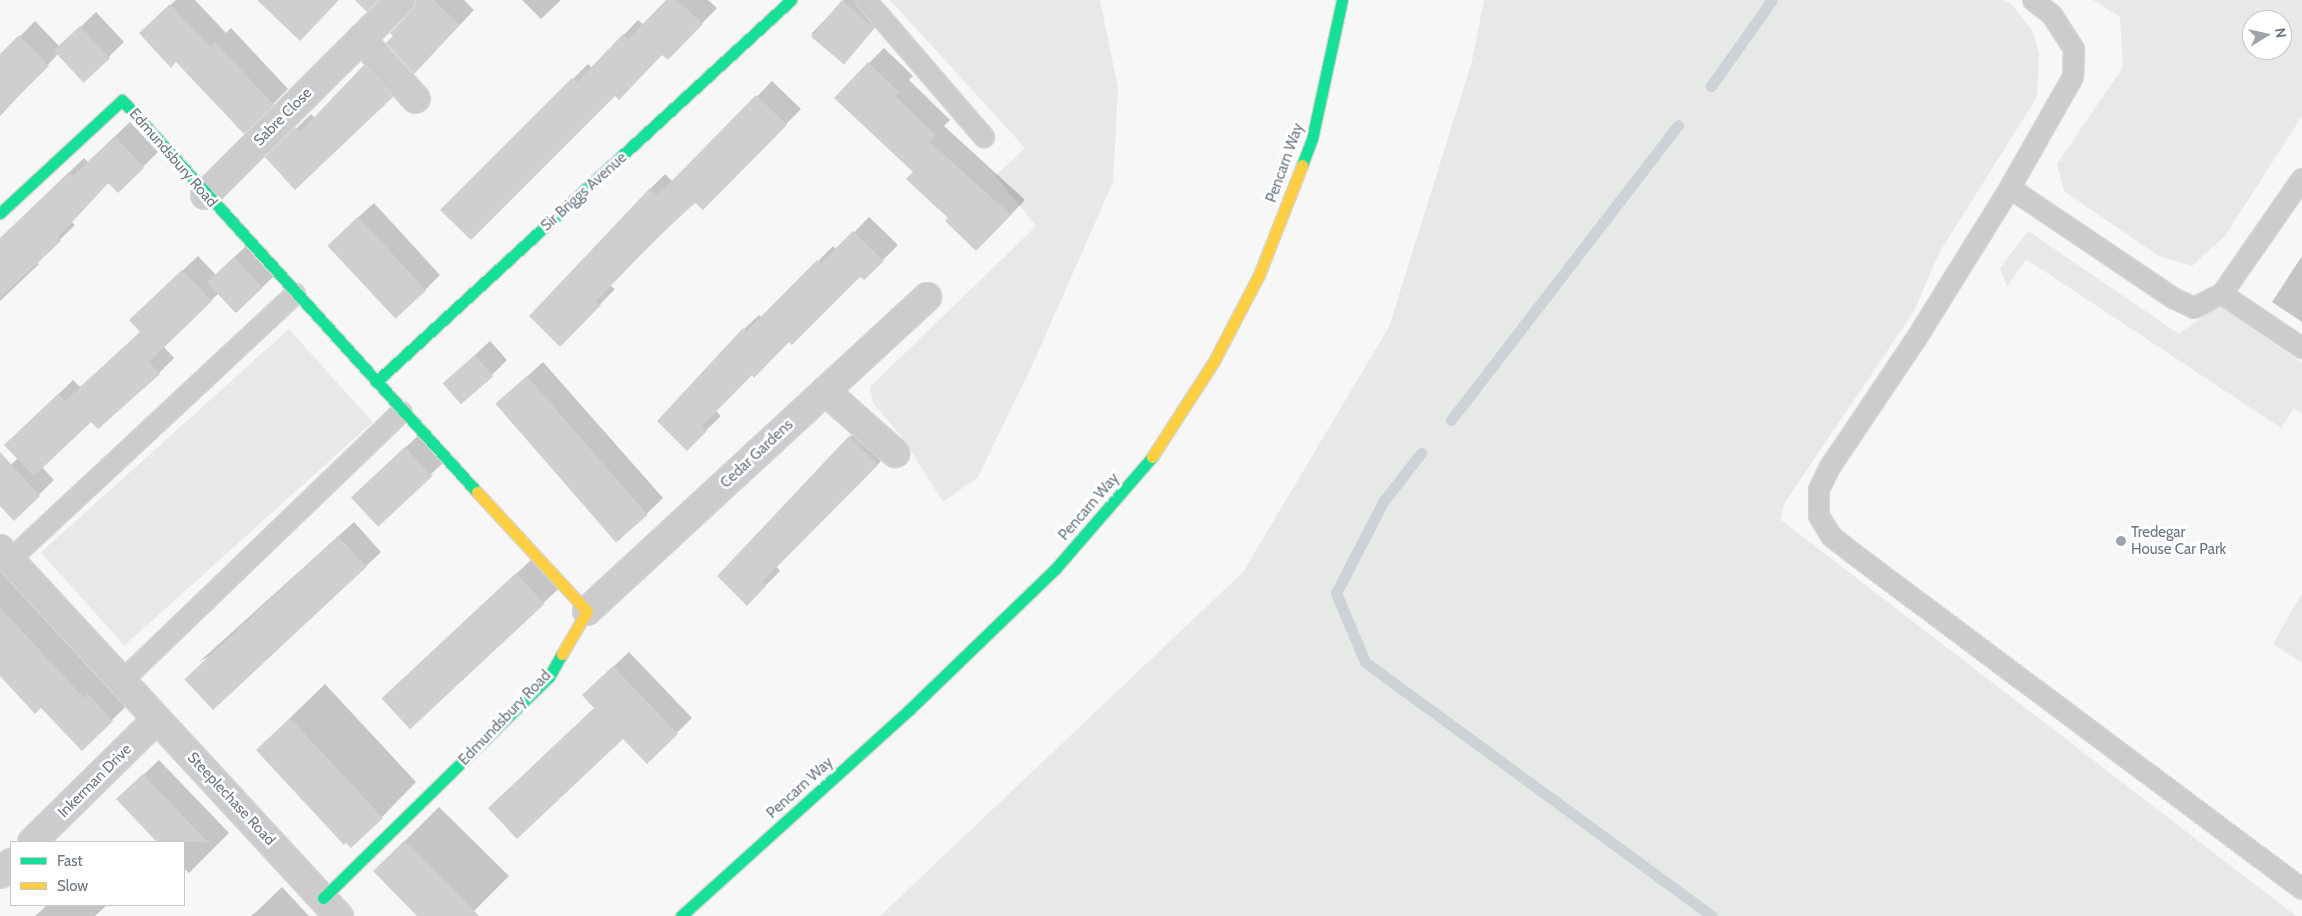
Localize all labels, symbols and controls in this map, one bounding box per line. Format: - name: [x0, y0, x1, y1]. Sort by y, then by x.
- north arrow: [2242, 10, 2292, 60]
- text: N: [2271, 27, 2290, 39]
- street label: Sabre Close: [250, 84, 316, 150]
- street label: Edmundsbury Road: [125, 105, 221, 211]
- street label: Pencarn Way: [1262, 121, 1308, 205]
- street label: Sir Briggs Avenue: [538, 149, 630, 235]
- street label: Cedar Gardens: [717, 416, 797, 492]
- street label: Pencarn Way: [1055, 470, 1123, 544]
- place label: Tredegar House Car Park: [2131, 523, 2226, 558]
- marker: Tredegar House Car Park: [2115, 535, 2127, 547]
- street label: Edmundsbury Road: [455, 667, 555, 769]
- street label: Inkerman Drive: [54, 740, 136, 822]
- street label: Steeplechase Road: [183, 749, 279, 849]
- street label: Pencarn Way: [763, 754, 837, 822]
- legend: [10, 841, 185, 906]
- text: Fast: [57, 852, 82, 870]
- text: Slow: [57, 877, 88, 895]

